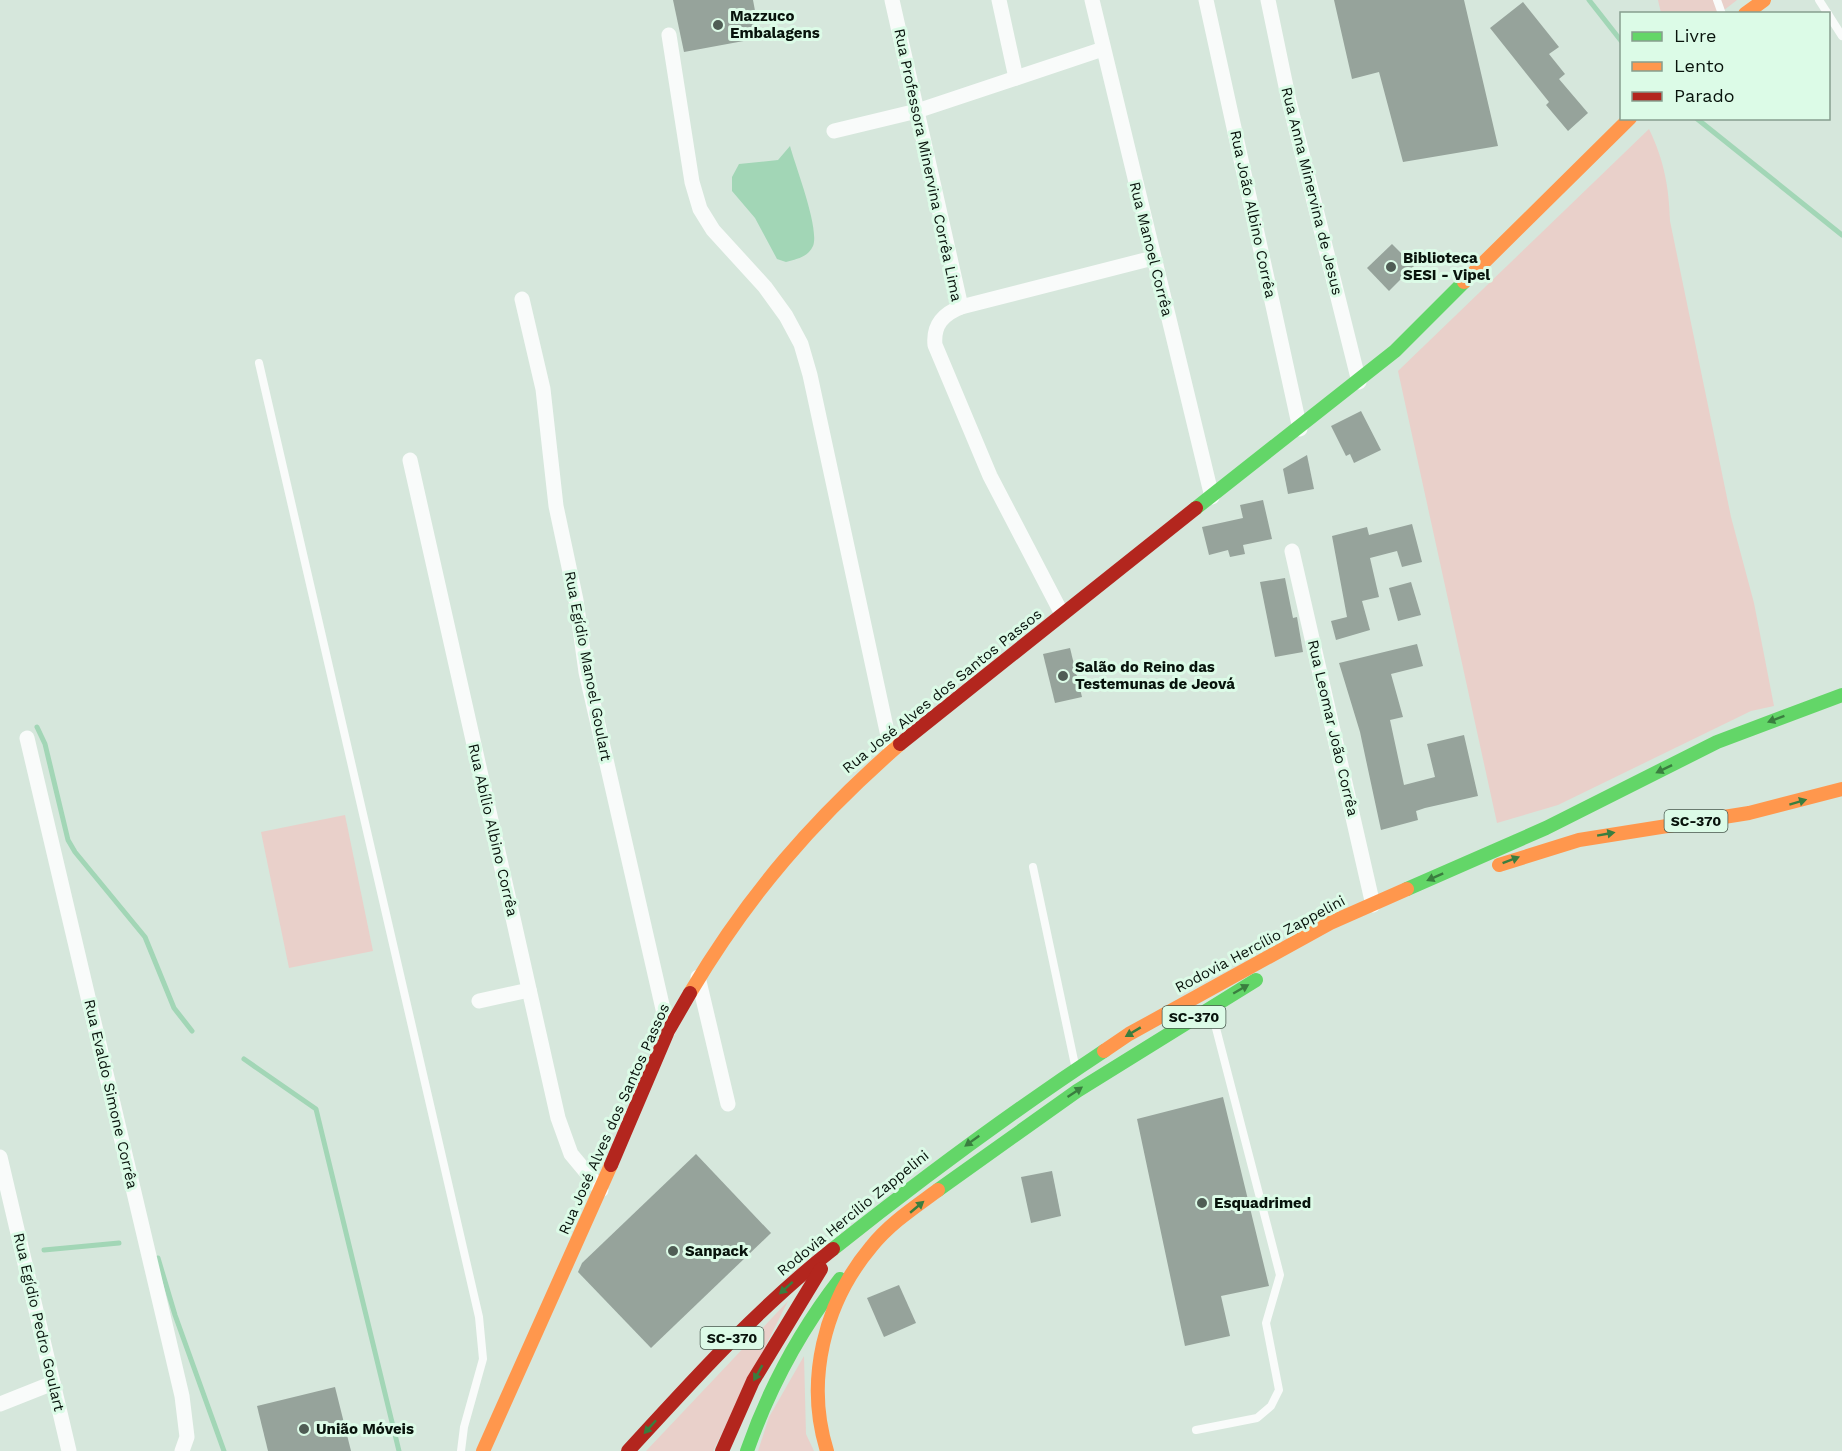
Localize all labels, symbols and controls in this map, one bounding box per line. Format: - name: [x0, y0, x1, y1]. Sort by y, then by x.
- place label: Mazzuco Embalagens: [730, 7, 820, 42]
- legend: [1620, 12, 1830, 120]
- marker: Mazzuco Embalagens: [711, 18, 725, 32]
- text: Livre: [1674, 25, 1716, 46]
- street label: Rua Professora Minervina Corrêa Lima: [890, 27, 966, 304]
- text: Lento: [1674, 55, 1724, 76]
- street label: Rua Anna Minervina de Jesus: [1277, 85, 1347, 297]
- text: Parado: [1674, 85, 1735, 106]
- street label: Rua João Albino Corrêa: [1226, 128, 1280, 300]
- street label: Rua Manoel Corrêa: [1126, 180, 1177, 319]
- place label: Biblioteca SESI - Vipel: [1403, 249, 1490, 284]
- marker: Biblioteca SESI - Vipel: [1384, 260, 1398, 274]
- street label: Rua Egídio Manoel Goulart: [561, 570, 615, 763]
- street label: Rua José Alves dos Santos Passos: [839, 605, 1045, 777]
- street label: Rua Leomar João Corrêa: [1304, 638, 1362, 818]
- place label: Salão do Reino das Testemunas de Jeová: [1075, 658, 1235, 693]
- marker: Salão do Reino das Testemunas de Jeová: [1056, 669, 1070, 683]
- one-way arrow: [1766, 715, 1784, 725]
- street label: Rua Abílio Albino Corrêa: [464, 742, 522, 919]
- one-way arrow: [1656, 764, 1673, 773]
- one-way arrow: [1789, 797, 1807, 806]
- road number: SC-370: [1664, 810, 1728, 832]
- one-way arrow: [1597, 829, 1616, 838]
- one-way arrow: [1502, 855, 1520, 864]
- one-way arrow: [1426, 873, 1443, 882]
- street label: Rodovia Hercílio Zappelini: [1172, 891, 1348, 997]
- one-way arrow: [1233, 984, 1249, 995]
- street label: Rua Evaldo Simone Corrêa: [80, 997, 142, 1191]
- street label: Rua José Alves dos Santos Passos: [555, 1000, 673, 1237]
- road number: SC-370: [1162, 1006, 1226, 1028]
- one-way arrow: [1125, 1027, 1141, 1038]
- one-way arrow: [1067, 1087, 1083, 1098]
- one-way arrow: [964, 1135, 980, 1147]
- street label: Rodovia Hercílio Zappelini: [774, 1146, 932, 1280]
- place label: Esquadrimed: [1214, 1194, 1311, 1212]
- marker: Esquadrimed: [1195, 1196, 1209, 1210]
- one-way arrow: [909, 1200, 925, 1213]
- street label: Rua Egídio Pedro Goulart: [10, 1231, 68, 1414]
- place label: Sanpack: [685, 1242, 749, 1260]
- marker: Sanpack: [666, 1244, 680, 1258]
- one-way arrow: [779, 1281, 794, 1294]
- road number: SC-370: [700, 1327, 764, 1349]
- one-way arrow: [753, 1365, 763, 1382]
- one-way arrow: [644, 1419, 657, 1434]
- place label: União Móveis: [316, 1420, 414, 1438]
- marker: União Móveis: [297, 1422, 311, 1436]

